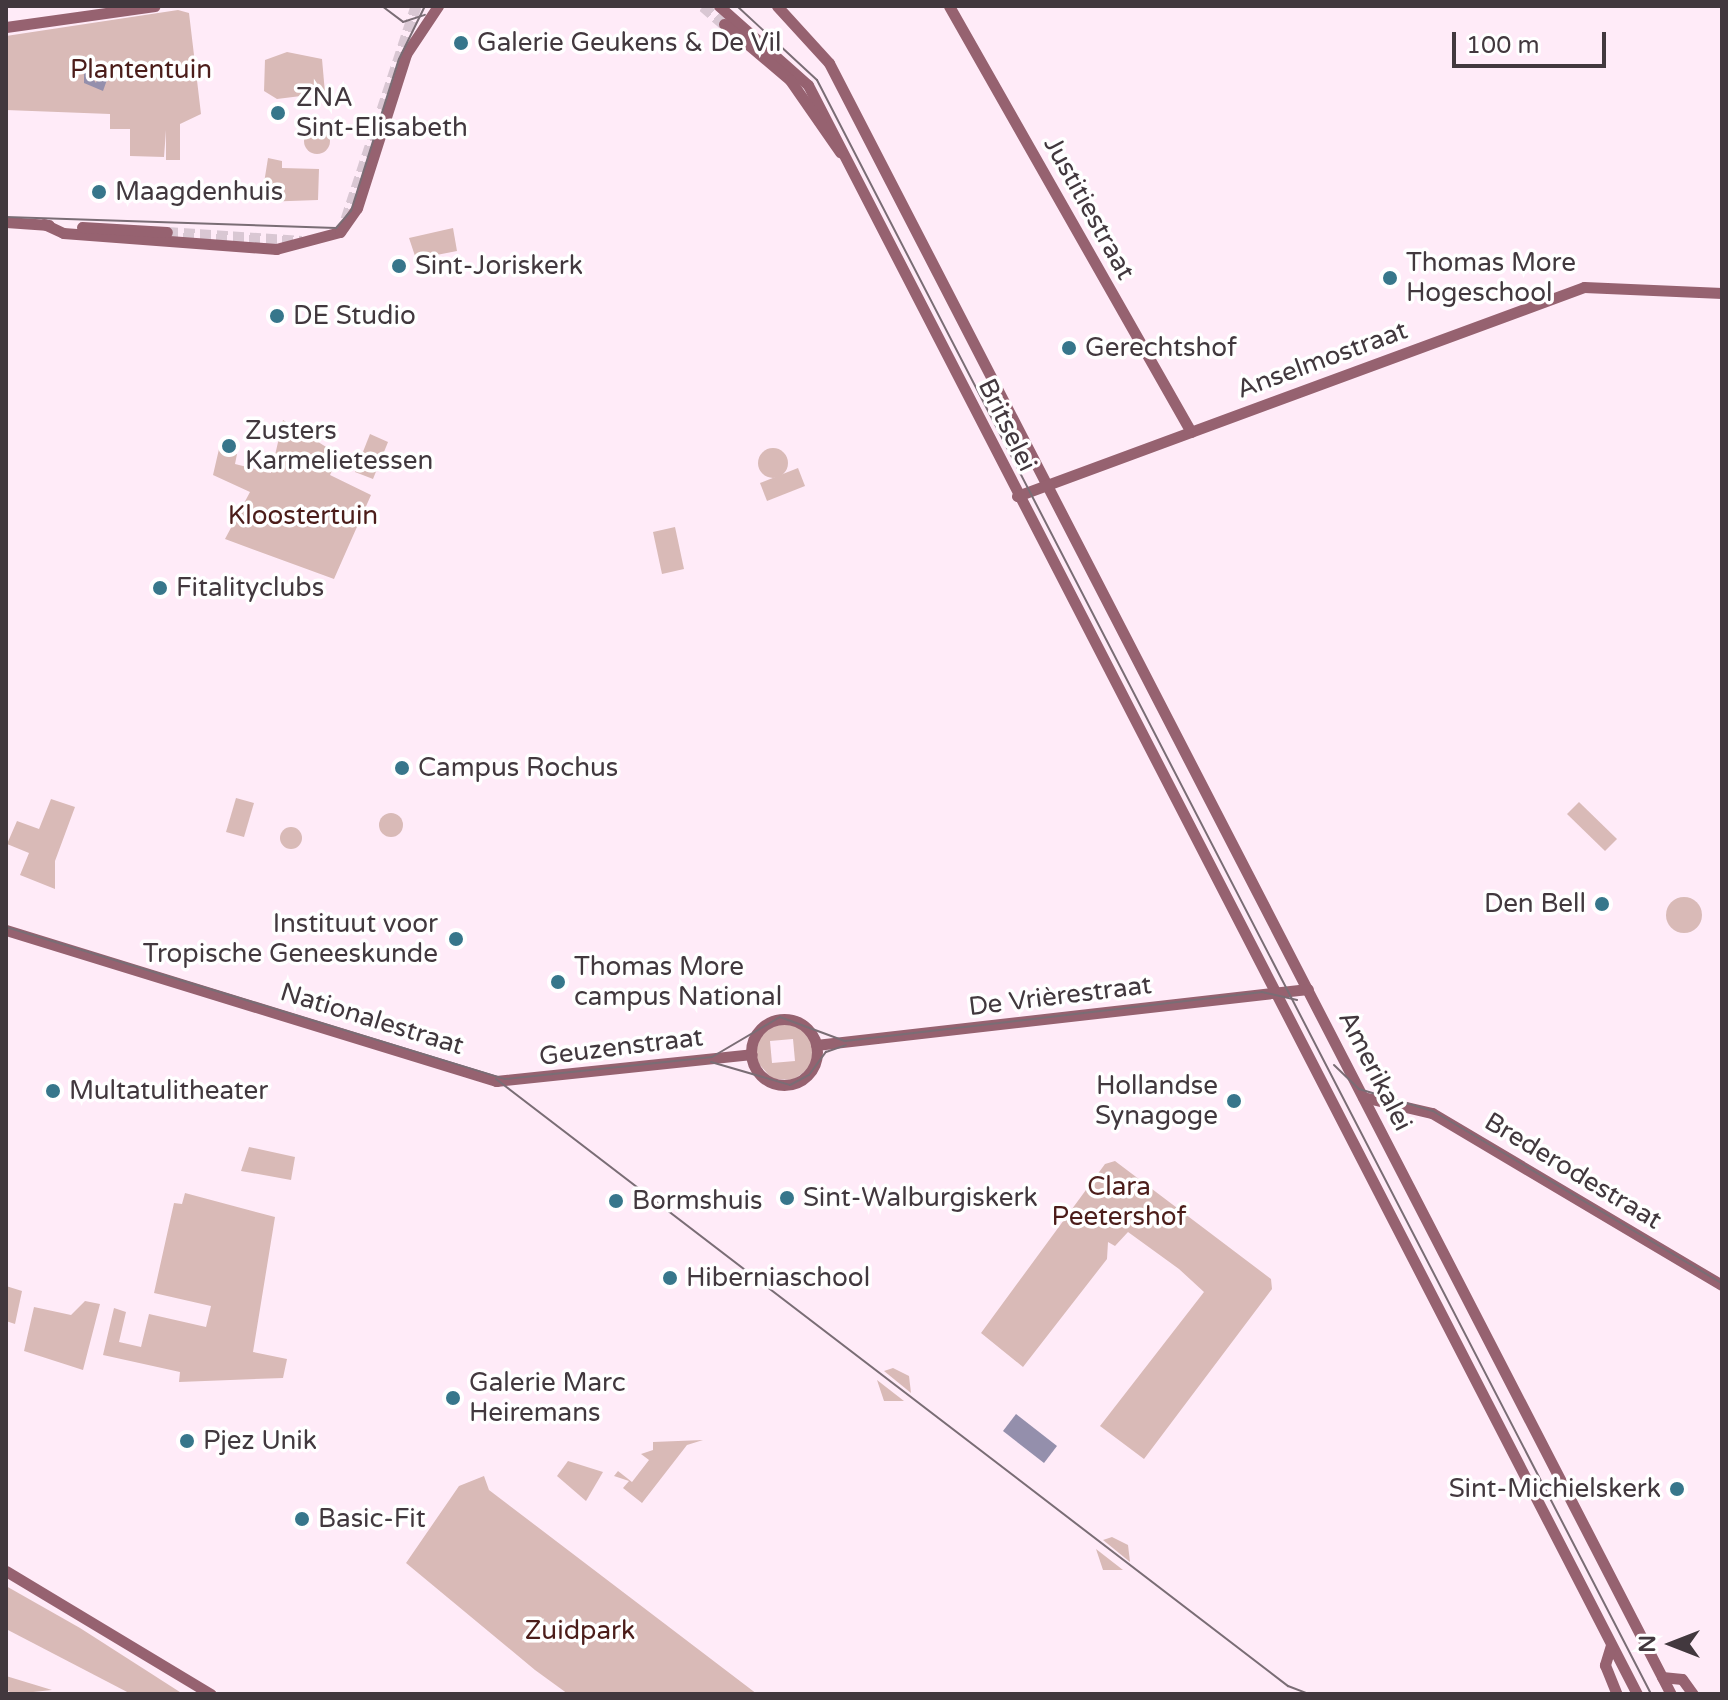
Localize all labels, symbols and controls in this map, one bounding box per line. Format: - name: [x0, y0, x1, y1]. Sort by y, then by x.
- scale bar: [1456, 16, 1610, 66]
- place label: Galerie Geukens & De Vil: [477, 27, 781, 59]
- text: 100 m: [1466, 31, 1540, 60]
- marker: Galerie Geukens & De Vil: [452, 34, 470, 52]
- park label: Plantentuin: [70, 54, 212, 86]
- place label: ZNA Sint-Elisabeth: [296, 82, 468, 144]
- marker: ZNA Sint-Elisabeth: [267, 102, 289, 124]
- street label: Justitiestraat: [1037, 131, 1141, 285]
- place label: Maagdenhuis: [115, 176, 283, 208]
- marker: Maagdenhuis: [90, 183, 108, 201]
- place label: Thomas More Hogeschool: [1406, 247, 1576, 308]
- place label: Sint-Joriskerk: [415, 250, 583, 282]
- marker: Sint-Joriskerk: [390, 257, 408, 275]
- marker: Thomas More Hogeschool: [1381, 269, 1399, 287]
- place label: DE Studio: [293, 300, 416, 332]
- marker: DE Studio: [268, 307, 286, 325]
- street label: Anselmostraat: [1232, 315, 1412, 405]
- place label: Gerechtshof: [1085, 332, 1237, 364]
- marker: Gerechtshof: [1060, 339, 1078, 357]
- street label: Britselei: [971, 374, 1043, 476]
- place label: Zusters Karmelietessen: [245, 415, 433, 476]
- marker: Zusters Karmelietessen: [220, 437, 238, 455]
- park label: Kloostertuin: [228, 500, 378, 532]
- place label: Fitalityclubs: [176, 572, 324, 604]
- marker: Fitalityclubs: [151, 579, 169, 597]
- place label: Campus Rochus: [418, 752, 618, 784]
- marker: Campus Rochus: [393, 759, 411, 777]
- place label: Den Bell: [1484, 888, 1586, 920]
- marker: Den Bell: [1593, 895, 1611, 913]
- place label: Instituut voor Tropische Geneeskunde: [143, 908, 438, 970]
- marker: Instituut voor Tropische Geneeskunde: [445, 928, 467, 950]
- place label: Thomas More campus National: [574, 951, 782, 1012]
- street label: De Vrièrestraat: [967, 969, 1153, 1023]
- marker: Thomas More campus National: [549, 973, 567, 991]
- street label: Nationalestraat: [277, 976, 467, 1062]
- street label: Amerikalei: [1331, 1006, 1419, 1136]
- street label: Geuzenstraat: [537, 1021, 705, 1073]
- place label: Hollandse Synagoge: [1095, 1070, 1218, 1132]
- place label: Multatulitheater: [69, 1075, 268, 1107]
- marker: Multatulitheater: [44, 1082, 62, 1100]
- marker: Hollandse Synagoge: [1225, 1092, 1243, 1110]
- street label: Brederodestraat: [1479, 1106, 1667, 1236]
- park label: Clara Peetershof: [1052, 1171, 1186, 1232]
- place label: Sint-Walburgiskerk: [803, 1182, 1038, 1214]
- place label: Bormshuis: [632, 1185, 763, 1217]
- marker: Sint-Walburgiskerk: [778, 1189, 796, 1207]
- marker: Bormshuis: [607, 1192, 625, 1210]
- place label: Hiberniaschool: [686, 1262, 870, 1294]
- marker: Hiberniaschool: [661, 1269, 679, 1287]
- place label: Galerie Marc Heiremans: [469, 1367, 626, 1428]
- marker: Galerie Marc Heiremans: [444, 1389, 462, 1407]
- place label: Pjez Unik: [203, 1425, 317, 1457]
- marker: Pjez Unik: [178, 1432, 196, 1450]
- place label: Sint-Michielskerk: [1449, 1473, 1661, 1505]
- marker: Sint-Michielskerk: [1668, 1480, 1686, 1498]
- place label: Basic-Fit: [318, 1503, 426, 1535]
- marker: Basic-Fit: [293, 1510, 311, 1528]
- north arrow: [1632, 1604, 1712, 1684]
- park label: Zuidpark: [525, 1615, 635, 1647]
- text: N: [1635, 1635, 1661, 1653]

